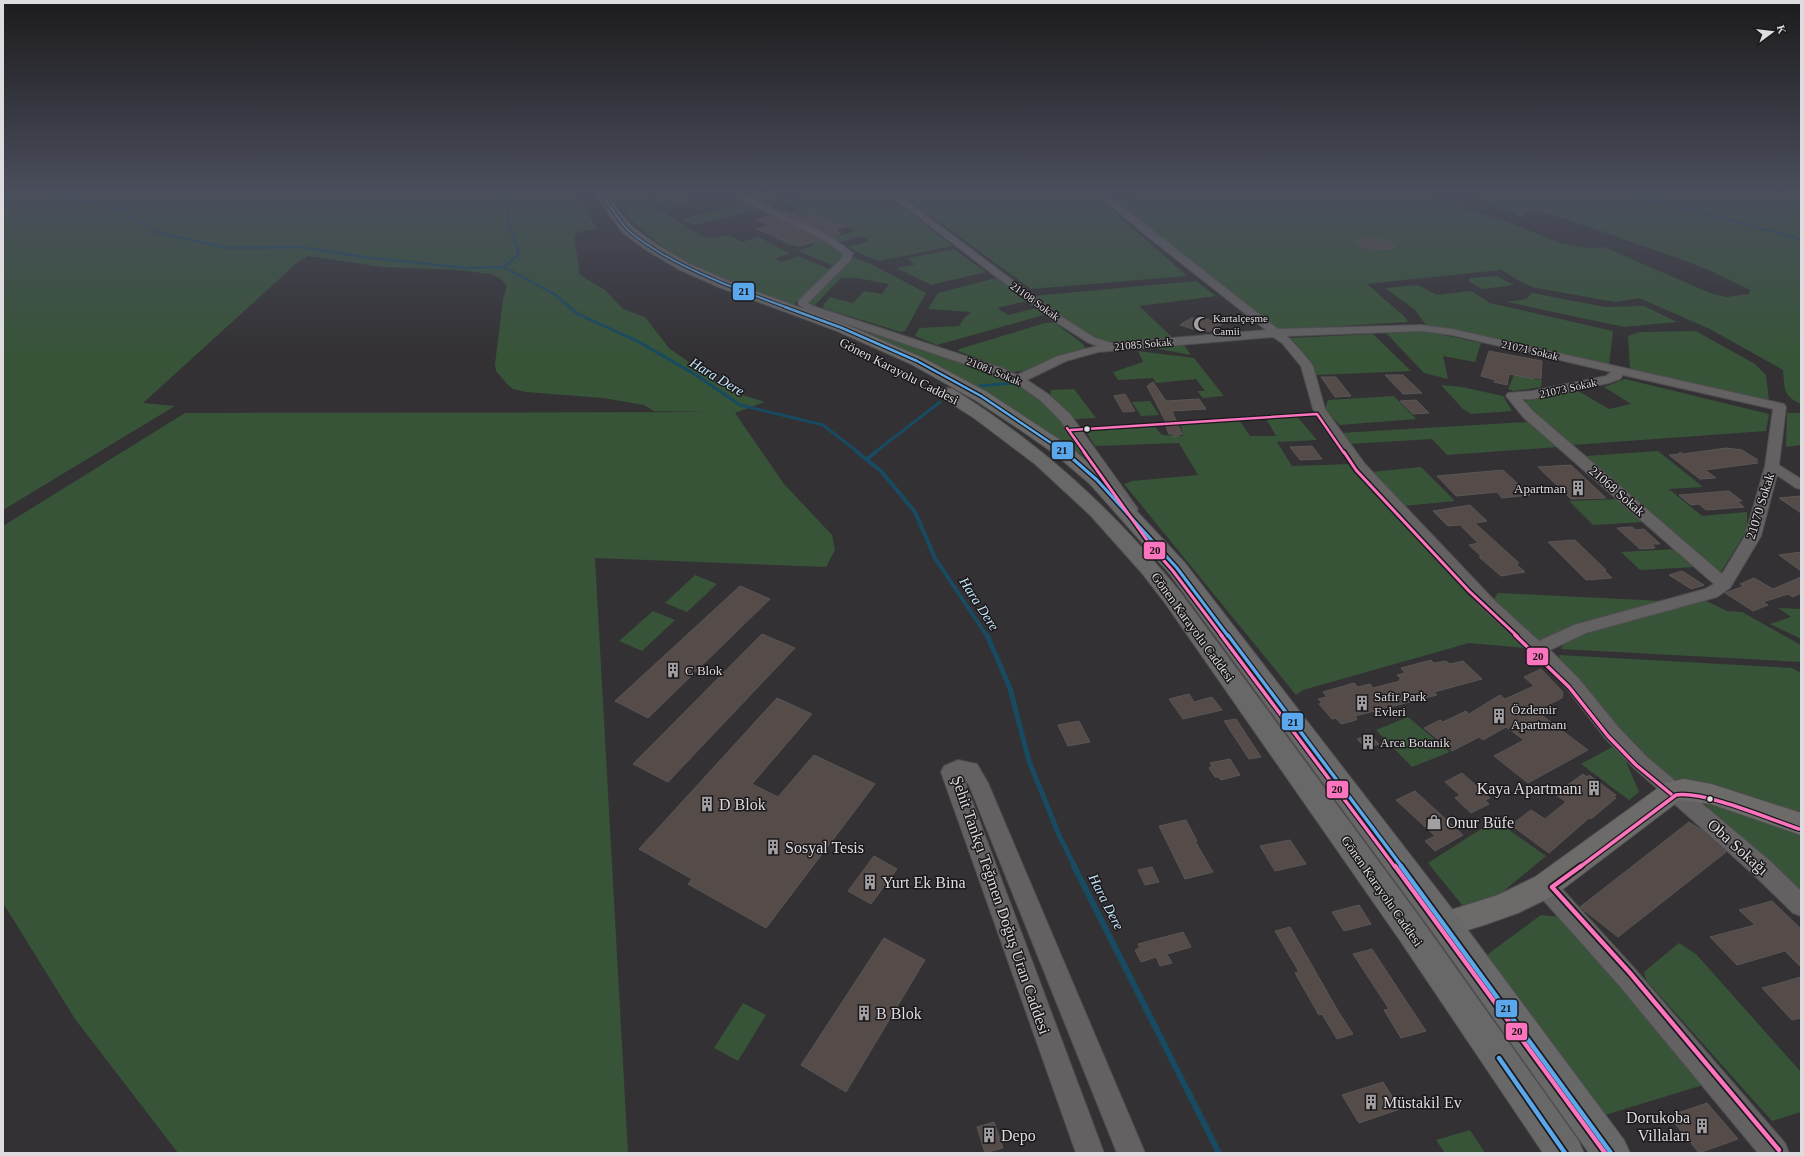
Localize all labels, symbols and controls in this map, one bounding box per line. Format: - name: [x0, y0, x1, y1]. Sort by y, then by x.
- north arrow: [1752, 12, 1792, 52]
- text: K: [1775, 24, 1789, 36]
- street label: 21108 Sokak: [1008, 279, 1062, 323]
- line badge: 21: [732, 282, 755, 301]
- text: 21: [739, 285, 750, 297]
- place label: Kartalçeşme Camii: [1213, 312, 1268, 337]
- mosque icon: Kartalçeşme Camii: [1192, 315, 1210, 333]
- street label: Gönen Karayolu Caddesi: [837, 334, 961, 408]
- street label: 21085 Sokak: [1114, 335, 1173, 352]
- street label: 21071 Sokak: [1501, 338, 1560, 362]
- water label: Hara Dere: [686, 354, 747, 399]
- street label: 21081 Sokak: [965, 355, 1023, 388]
- street label: 21073 Sokak: [1539, 376, 1598, 400]
- unlabelled marker: [1082, 424, 1092, 434]
- line badge: 21: [1051, 441, 1074, 460]
- text: 21: [1057, 444, 1068, 456]
- street label: 21068 Sokak: [1586, 463, 1648, 519]
- street label: 21070 Sokak: [1743, 471, 1777, 541]
- building icon: Apartman: [1569, 479, 1587, 497]
- place label: Apartman: [1514, 481, 1566, 496]
- line badge: 20: [1143, 541, 1166, 560]
- text: 20: [1150, 544, 1161, 556]
- street label: Gönen Karayolu Caddesi: [1148, 569, 1238, 685]
- water label: Hara Dere: [956, 574, 1002, 633]
- line badge: 20: [1526, 647, 1549, 666]
- text: 20: [1533, 650, 1544, 662]
- building icon: C Blok: [664, 661, 682, 679]
- place label: C Blok: [685, 663, 723, 678]
- place label: Safir Park Evleri: [1374, 689, 1427, 719]
- building icon: Safir Park Evleri: [1353, 694, 1371, 712]
- place label: Özdemir Apartmanı: [1511, 702, 1567, 732]
- building icon: Özdemir Apartmanı: [1490, 707, 1508, 725]
- line badge: 21: [1281, 712, 1304, 731]
- text: 21: [1288, 716, 1299, 728]
- building icon: Arca Botanik: [1359, 733, 1377, 751]
- place label: Arca Botanik: [1380, 735, 1450, 750]
- street label: Şehit Tankçı Teğmen Doğuş Uran Caddesi: [948, 774, 1054, 1037]
- building icon: Kaya Apartmanı: [1585, 779, 1603, 797]
- line badge: 20: [1326, 780, 1349, 799]
- place label: Kaya Apartmanı: [1477, 780, 1583, 798]
- text: 20: [1332, 783, 1343, 795]
- unlabelled marker: [1705, 794, 1715, 804]
- building icon: D Blok: [698, 795, 716, 813]
- place label: D Blok: [719, 796, 766, 813]
- shop icon: Onur Büfe: [1425, 813, 1443, 831]
- place label: Onur Büfe: [1446, 814, 1514, 831]
- street label: Oba Sokağı: [1704, 816, 1772, 880]
- street label: Gönen Karayolu Caddesi: [1338, 833, 1426, 949]
- building icon: Sosyal Tesis: [764, 838, 782, 856]
- place label: Sosyal Tesis: [785, 839, 864, 857]
- water label: Hara Dere: [1085, 871, 1126, 932]
- building icon: Yurt Ek Bina: [861, 873, 879, 891]
- place label: Yurt Ek Bina: [882, 874, 966, 891]
- line badge: 21: [1495, 999, 1518, 1018]
- text: 21: [1501, 1002, 1512, 1014]
- building icon: B Blok: [855, 1004, 873, 1022]
- place label: B Blok: [876, 1005, 922, 1022]
- line badge: 20: [1505, 1022, 1528, 1041]
- text: 20: [1512, 1025, 1523, 1037]
- building icon: Müstakil Ev: [1362, 1093, 1380, 1111]
- place label: Müstakil Ev: [1383, 1094, 1462, 1111]
- place label: Dorukoba Villaları: [1626, 1109, 1691, 1144]
- building icon: Dorukoba Villaları: [1693, 1117, 1711, 1135]
- building icon: Depo: [980, 1126, 998, 1144]
- place label: Depo: [1001, 1127, 1036, 1145]

